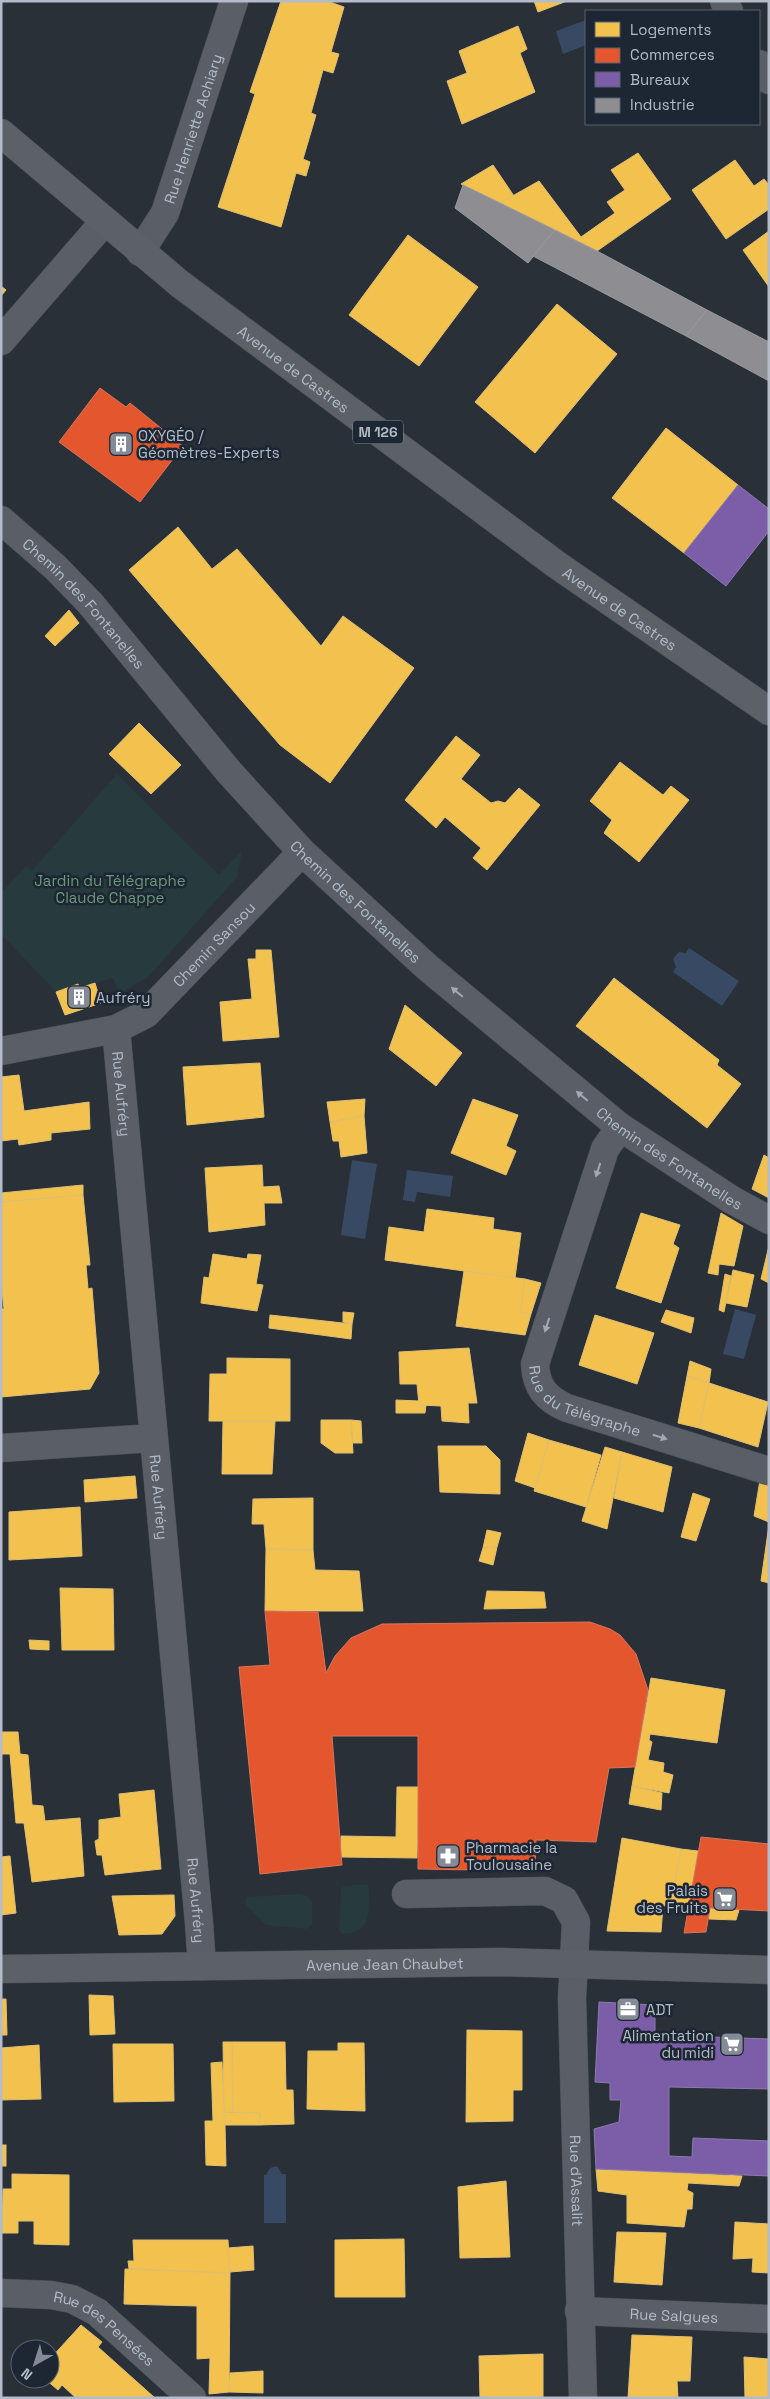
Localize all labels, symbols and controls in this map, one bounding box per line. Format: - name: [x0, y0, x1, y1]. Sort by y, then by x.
- legend: [585, 10, 760, 125]
- text: Logements: [630, 20, 712, 39]
- text: Commerces: [630, 45, 715, 64]
- street label: Rue Henriette Achiary: [159, 51, 226, 206]
- text: Bureaux: [630, 70, 690, 89]
- text: Industrie: [630, 95, 695, 114]
- street label: Avenue de Castres: [234, 321, 353, 417]
- road number: M 126: [353, 421, 403, 444]
- place label: OXYGÉO / Géomètres-Experts: [138, 426, 280, 462]
- building icon: OXYGÉO / Géomètres-Experts: [108, 431, 134, 457]
- street label: Chemin des Fontanelles: [19, 534, 150, 673]
- street label: Avenue de Castres: [559, 563, 681, 654]
- street label: Chemin des Fontanelles: [286, 836, 425, 967]
- park label: Jardin du Télégraphe Claude Chappe: [34, 871, 186, 907]
- street label: Chemin Sansou: [168, 897, 259, 990]
- building icon: Aufréry: [66, 984, 92, 1010]
- one-way arrow: [452, 986, 464, 998]
- place label: Aufréry: [96, 988, 150, 1007]
- street label: Rue Aufréry: [109, 1050, 135, 1137]
- one-way arrow: [577, 1090, 589, 1102]
- street label: Chemin des Fontanelles: [593, 1102, 746, 1214]
- one-way arrow: [594, 1163, 602, 1178]
- one-way arrow: [543, 1318, 551, 1333]
- street label: Rue du Télégraphe: [525, 1364, 644, 1440]
- one-way arrow: [652, 1434, 667, 1442]
- street label: Rue Aufréry: [146, 1453, 173, 1540]
- place label: Pharmacie la Toulousaine: [466, 1838, 558, 1874]
- pharmacy icon: Pharmacie la Toulousaine: [435, 1843, 461, 1869]
- street label: Rue Aufréry: [183, 1857, 210, 1944]
- place label: Palais des Fruits: [636, 1881, 708, 1917]
- supermarket icon: Palais des Fruits: [712, 1886, 738, 1912]
- street label: Avenue Jean Chaubet: [306, 1953, 464, 1974]
- office icon: ADT: [615, 1996, 641, 2022]
- place label: ADT: [646, 2000, 674, 2019]
- place label: Alimentation du midi: [622, 2026, 714, 2062]
- supermarket icon: Alimentation du midi: [719, 2031, 745, 2057]
- street label: Rue d'Assalit: [566, 2135, 588, 2227]
- street label: Rue des Pensées: [52, 2286, 159, 2370]
- street label: Rue Salgues: [629, 2304, 719, 2326]
- north arrow: [10, 2339, 60, 2389]
- text: N: [18, 2364, 36, 2384]

